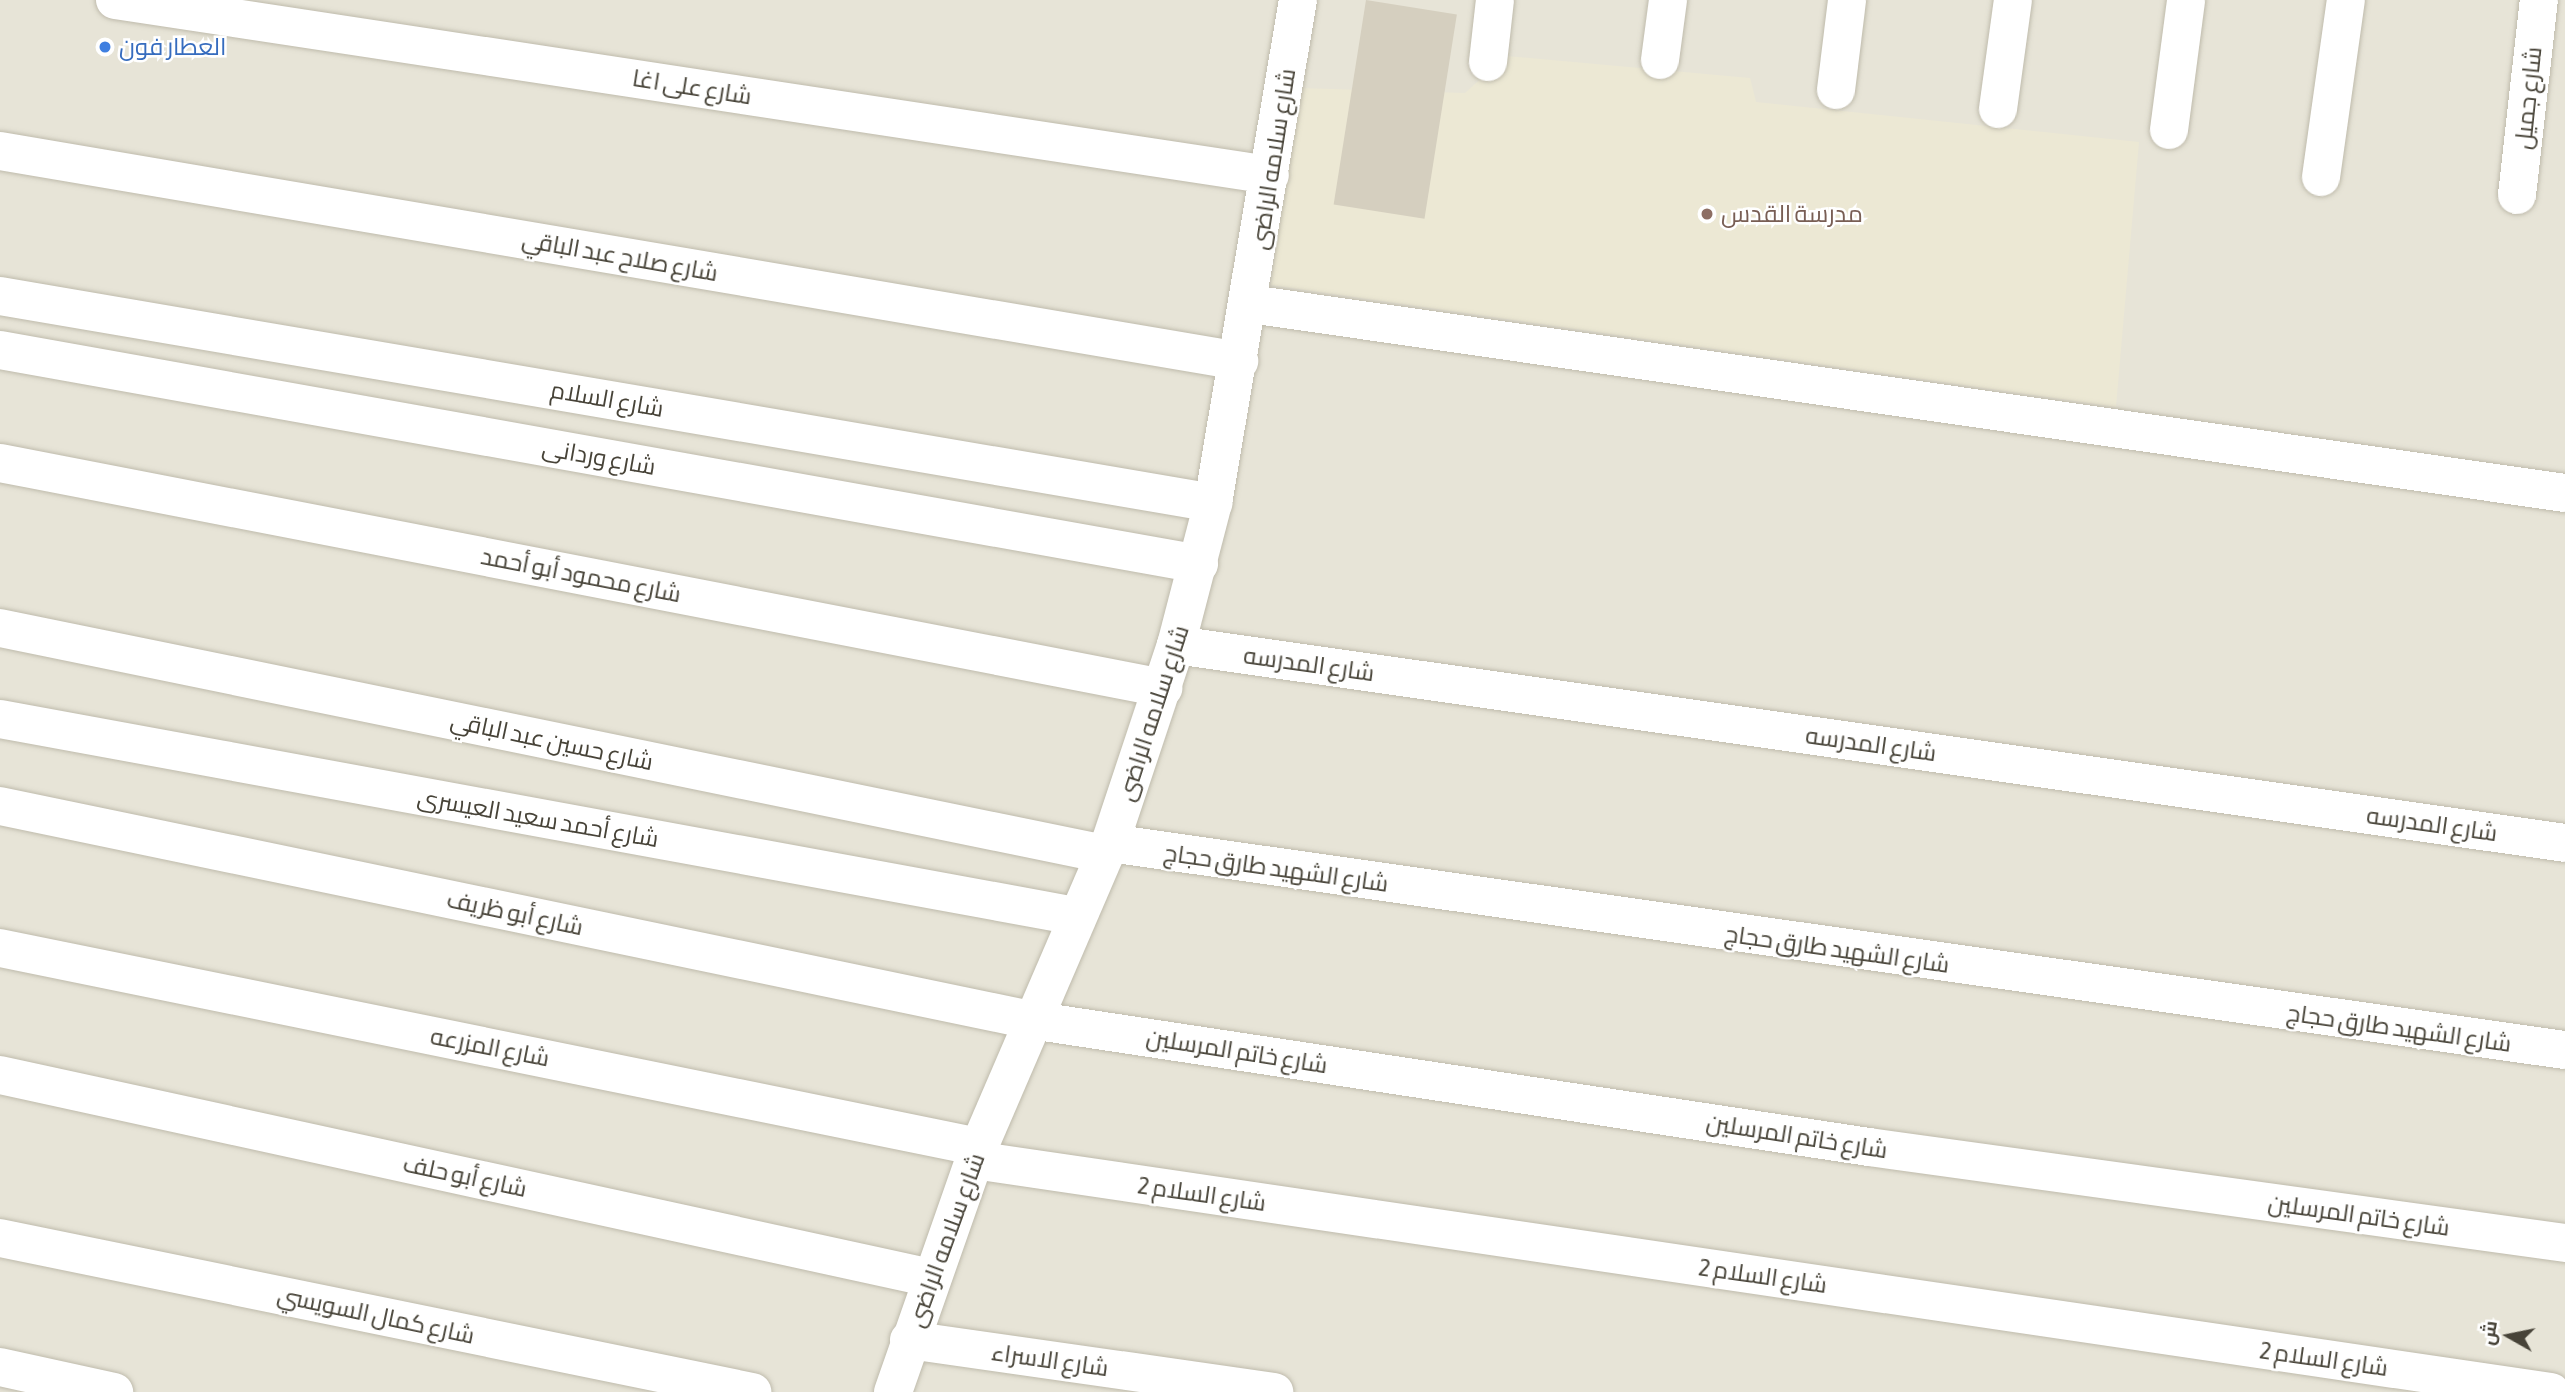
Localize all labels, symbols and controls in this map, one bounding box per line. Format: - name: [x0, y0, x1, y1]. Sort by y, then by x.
- place label: العطار فون: [119, 33, 226, 61]
- marker: العطار فون: [97, 39, 113, 55]
- street label: شارع جميل: [2508, 45, 2548, 151]
- street label: شارع على اغا: [630, 63, 754, 111]
- street label: شارع سلامه الراضى: [1244, 66, 1302, 252]
- place label: مدرسة القدس: [1721, 200, 1863, 228]
- marker: مدرسة القدس: [1699, 206, 1715, 222]
- street label: شارع صلاح عبد الباقي: [520, 225, 720, 287]
- street label: شارع السلام: [548, 375, 666, 423]
- street label: شارع وردانى: [540, 433, 658, 481]
- street label: شارع محمود أبو أحمد: [478, 541, 684, 609]
- street label: شارع سلامه الراضى: [1111, 621, 1195, 805]
- street label: شارع المدرسه: [1242, 641, 1376, 687]
- street label: شارع حسين عبد الباقي: [448, 705, 656, 777]
- street label: شارع المدرسه: [1804, 721, 1938, 767]
- street label: شارع أحمد سعيد العيسرى: [415, 783, 661, 853]
- street label: شارع المدرسه: [2365, 801, 2499, 847]
- street label: شارع الشهيد طارق حجاج: [1162, 838, 1390, 898]
- street label: شارع أبو ظريف: [444, 885, 586, 941]
- street label: شارع الشهيد طارق حجاج: [1723, 919, 1951, 979]
- street label: شارع الشهيد طارق حجاج: [2285, 998, 2513, 1058]
- street label: شارع المزرعه: [428, 1021, 552, 1073]
- street label: شارع خاتم المرسلين: [1144, 1022, 1330, 1080]
- street label: شارع خاتم المرسلين: [1704, 1107, 1890, 1165]
- street label: شارع أبو حلف: [400, 1149, 530, 1203]
- street label: شارع سلامه الراضى: [901, 1149, 991, 1331]
- street label: شارع السلام 2: [1136, 1171, 1268, 1217]
- street label: شارع خاتم المرسلين: [2266, 1188, 2452, 1242]
- street label: شارع السلام 2: [1697, 1253, 1829, 1299]
- street label: شارع كمال السويسي: [275, 1280, 477, 1350]
- north arrow: [2474, 1301, 2544, 1371]
- text: ش: [2475, 1319, 2501, 1346]
- street label: شارع السلام 2: [2258, 1336, 2390, 1382]
- street label: شارع الاسراء: [990, 1338, 1110, 1382]

